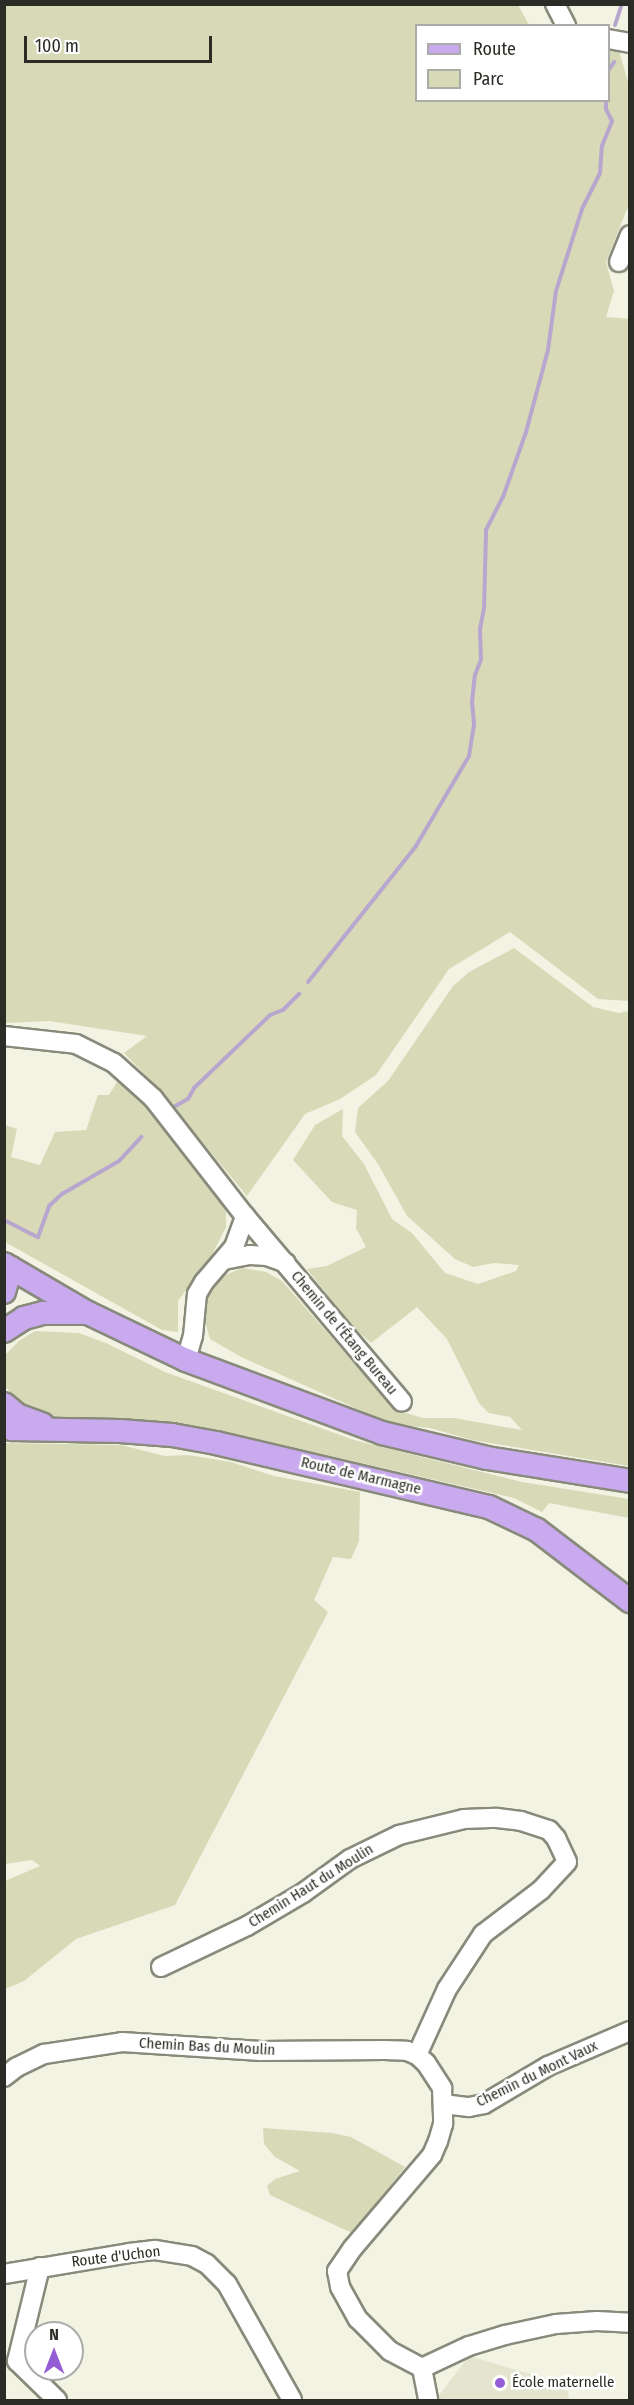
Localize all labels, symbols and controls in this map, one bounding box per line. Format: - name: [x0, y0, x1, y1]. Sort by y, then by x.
- scale bar: [27, 24, 214, 62]
- legend: [415, 24, 610, 102]
- text: 100 m: [35, 35, 79, 57]
- text: Route: [473, 38, 516, 60]
- text: Parc: [473, 68, 504, 90]
- street label: Chemin de l'Étang Bureau: [287, 1267, 401, 1399]
- street label: Route de Marmagne: [299, 1453, 423, 1499]
- street label: Chemin Haut du Moulin: [245, 1840, 377, 1932]
- street label: Chemin Bas du Moulin: [138, 2034, 276, 2060]
- street label: Chemin du Mont Vaux: [473, 2037, 601, 2111]
- street label: Route d'Uchon: [71, 2243, 161, 2271]
- north arrow: [24, 2321, 84, 2381]
- text: N: [49, 2325, 59, 2344]
- place label: École maternelle: [512, 2374, 614, 2392]
- marker: École maternelle: [493, 2376, 507, 2390]

